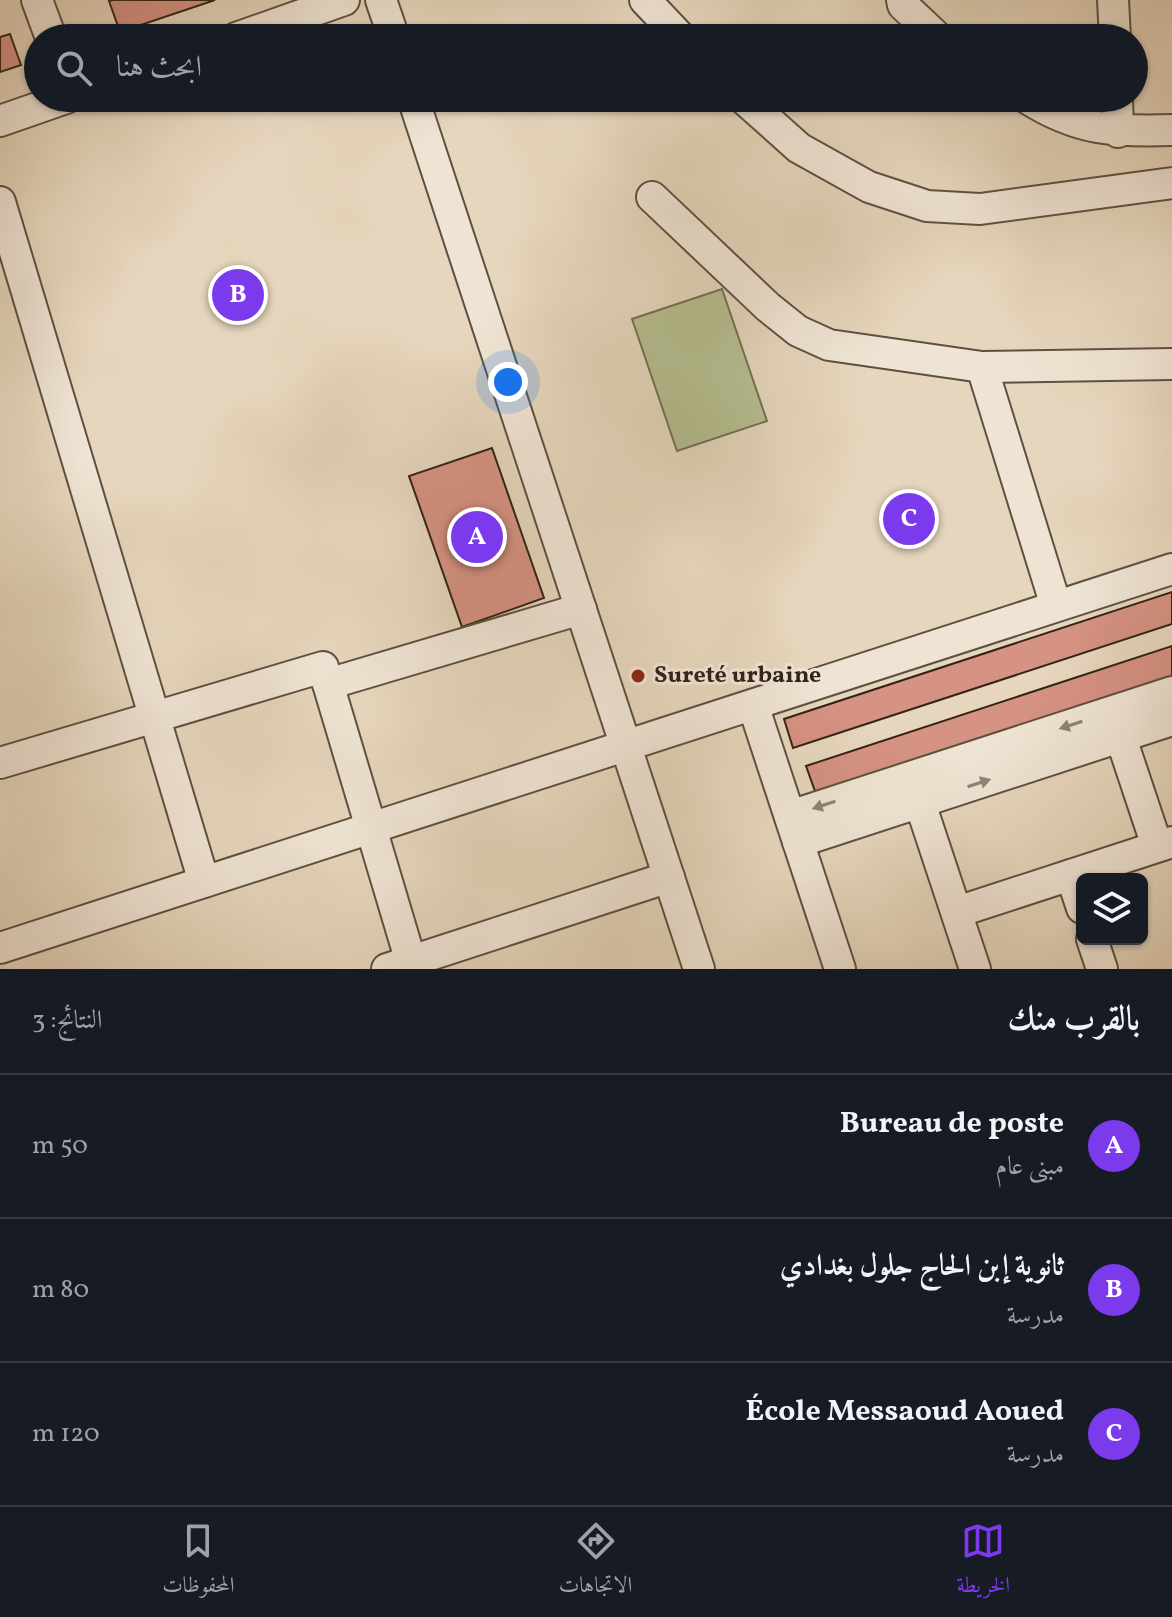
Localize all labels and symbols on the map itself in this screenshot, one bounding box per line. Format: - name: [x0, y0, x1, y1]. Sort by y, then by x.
- pin: B: [212, 265, 264, 325]
- your location: [488, 362, 528, 402]
- pin: C: [883, 489, 935, 549]
- pin: A: [451, 507, 503, 567]
- place label: Sureté urbaine: [654, 659, 821, 693]
- marker: Sureté urbaine: [629, 667, 647, 685]
- one-way arrow: [1059, 719, 1083, 731]
- one-way arrow: [967, 776, 991, 788]
- one-way arrow: [812, 800, 836, 812]

